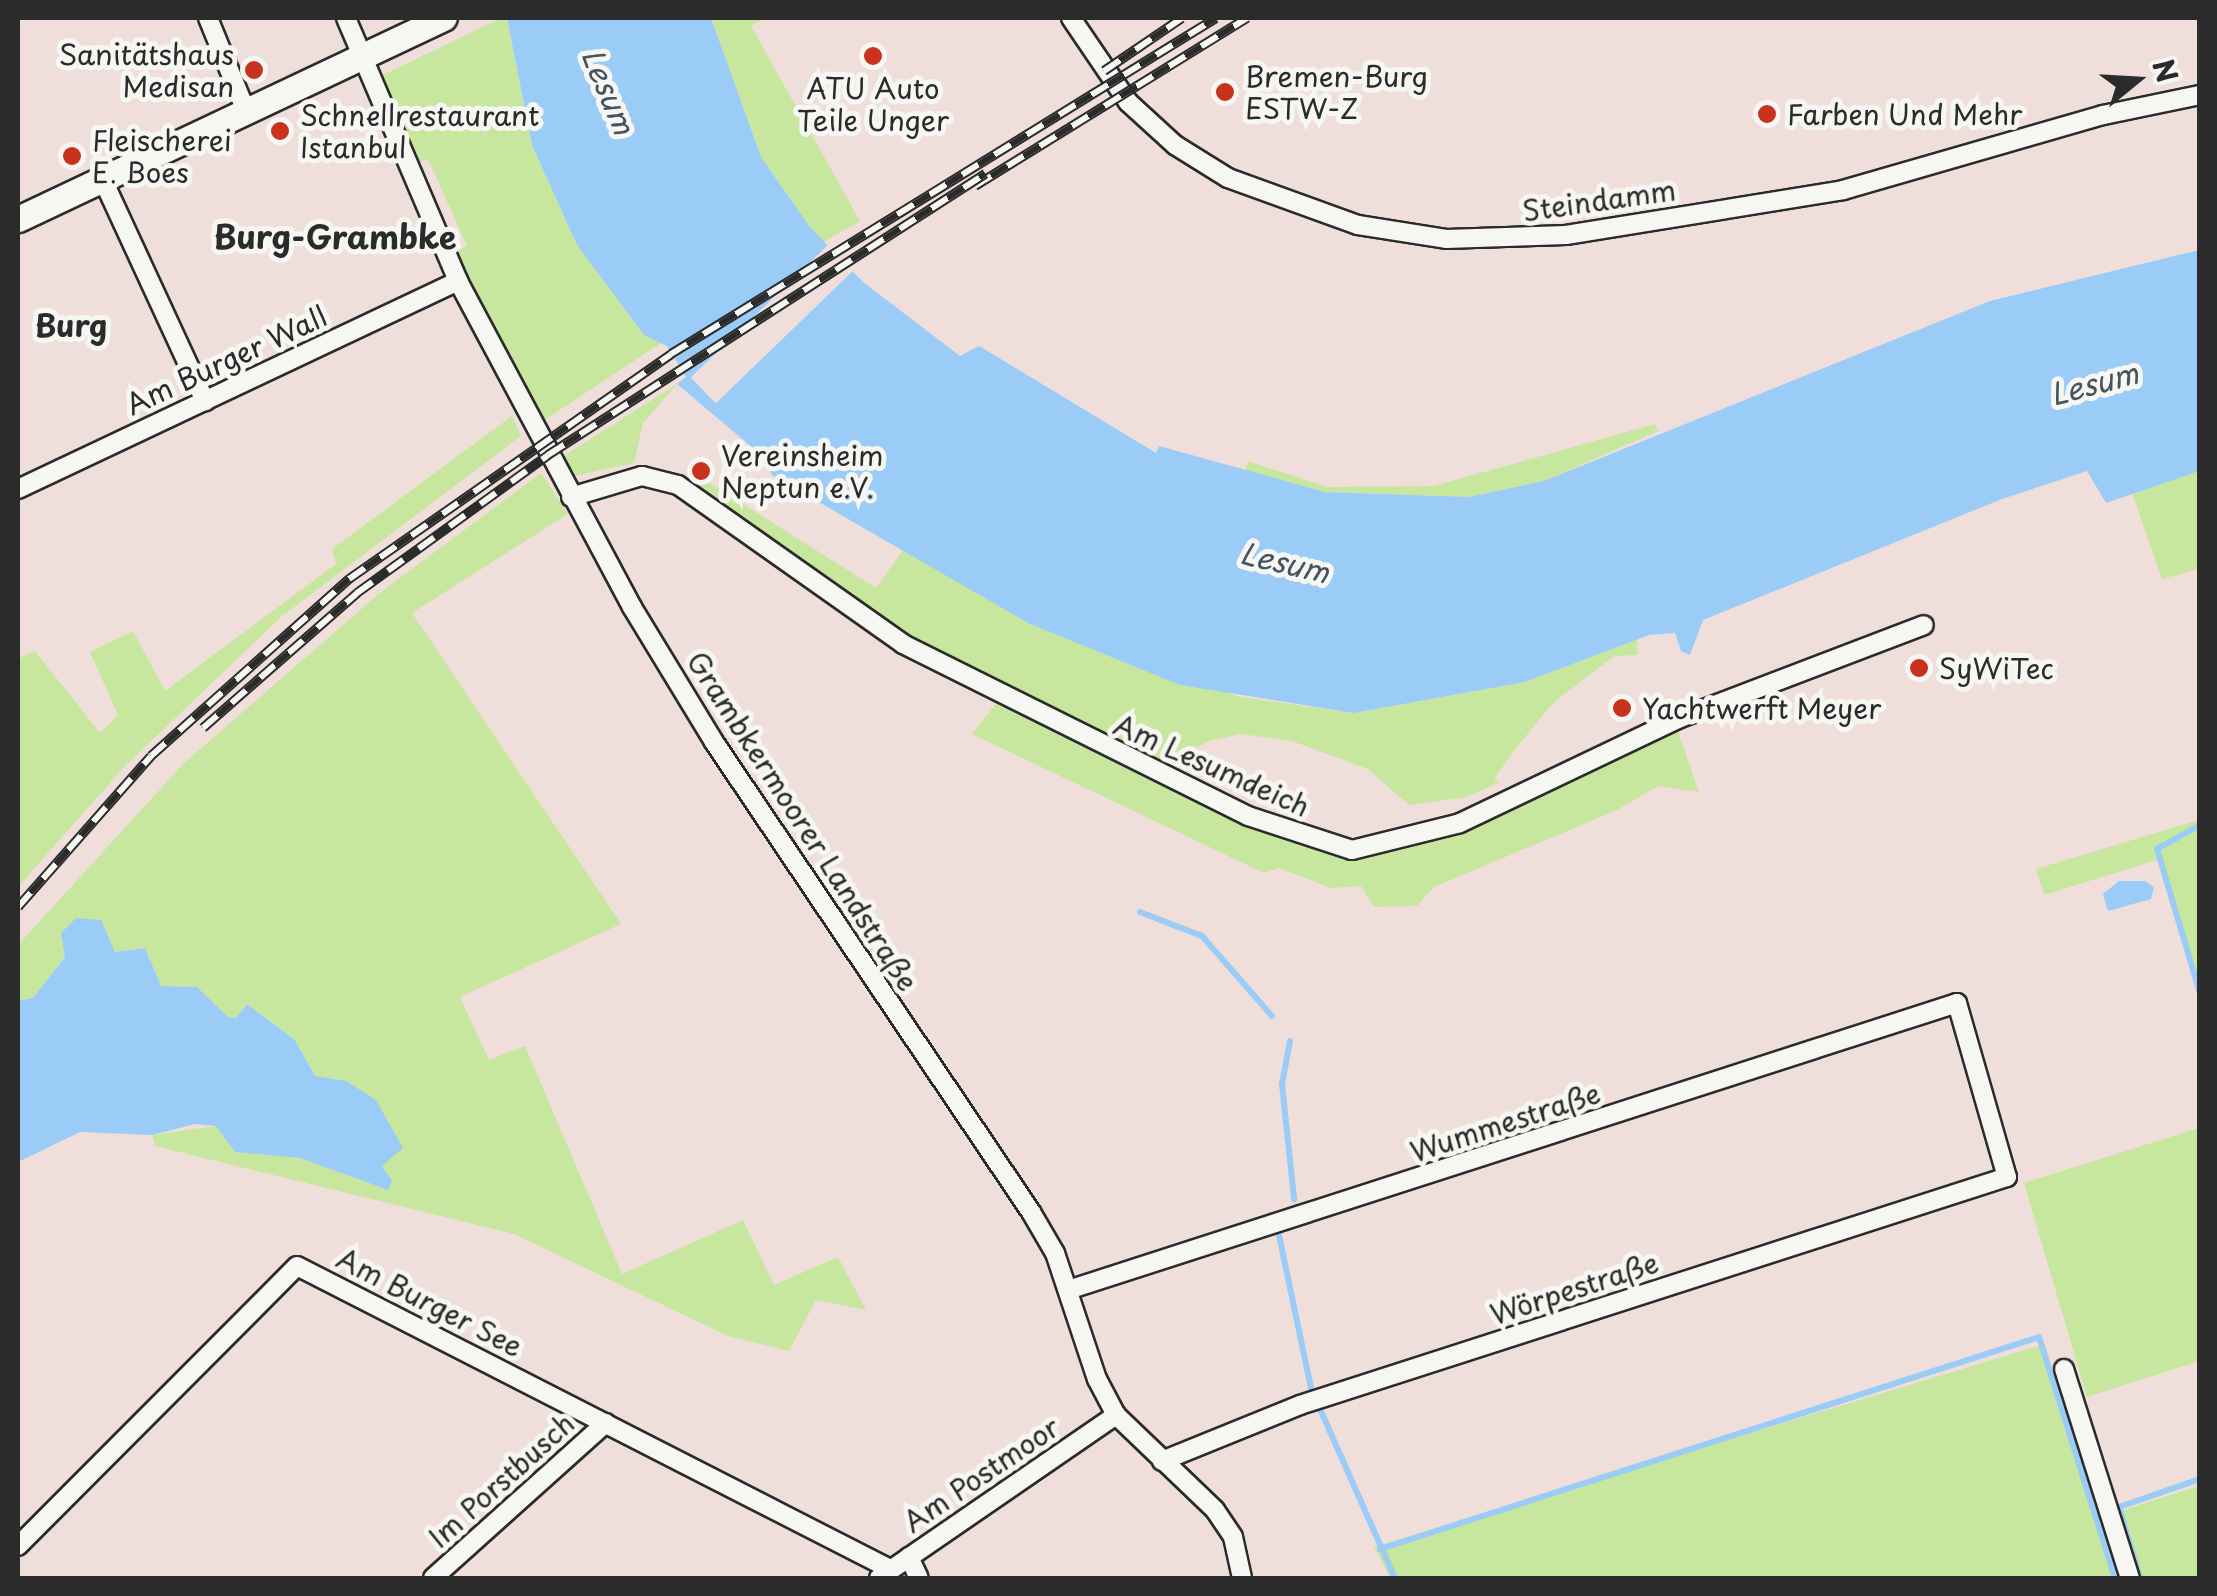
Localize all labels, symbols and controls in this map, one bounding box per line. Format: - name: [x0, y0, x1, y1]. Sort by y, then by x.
- north arrow: [2087, 30, 2187, 130]
- place label: Sanitätshaus Medisan: [59, 37, 234, 103]
- water label: Lesum: [575, 43, 643, 139]
- marker: ATU Auto Teile Unger: [862, 45, 884, 67]
- text: N: [2142, 53, 2190, 88]
- marker: Sanitätshaus Medisan: [243, 59, 265, 81]
- place label: Bremen-Burg ESTW-Z: [1245, 59, 1428, 125]
- place label: ATU Auto Teile Unger: [796, 71, 950, 137]
- marker: Bremen-Burg ESTW-Z: [1214, 81, 1236, 103]
- place label: Farben Und Mehr: [1787, 97, 2025, 131]
- place label: Schnellrestaurant Istanbul: [300, 98, 539, 164]
- marker: Farben Und Mehr: [1756, 103, 1778, 125]
- marker: Schnellrestaurant Istanbul: [269, 120, 291, 142]
- place label: Fleischerei E. Boes: [92, 123, 232, 189]
- marker: Fleischerei E. Boes: [61, 145, 83, 167]
- street label: Steindamm: [1520, 173, 1678, 227]
- district label: Burg-Grambke: [213, 217, 457, 255]
- street label: Am Burger Wall: [120, 299, 332, 421]
- district label: Burg: [35, 307, 107, 343]
- water label: Lesum: [2046, 354, 2142, 412]
- place label: Vereinsheim Neptun e.V.: [721, 438, 883, 504]
- marker: Vereinsheim Neptun e.V.: [690, 460, 712, 482]
- water label: Lesum: [1237, 534, 1333, 590]
- street label: Grambkermoorer Landstraße: [680, 645, 926, 997]
- place label: SyWiTec: [1939, 651, 2054, 685]
- marker: SyWiTec: [1908, 657, 1930, 679]
- place label: Yachtwerft Meyer: [1642, 691, 1883, 725]
- marker: Yachtwerft Meyer: [1611, 697, 1633, 719]
- street label: Am Lesumdeich: [1109, 707, 1315, 823]
- street label: Wummestraße: [1406, 1075, 1604, 1169]
- street label: Am Burger See: [331, 1241, 529, 1363]
- street label: Wörpestraße: [1486, 1245, 1662, 1331]
- street label: Im Porstbusch: [421, 1406, 581, 1554]
- street label: Am Postmoor: [896, 1409, 1066, 1539]

